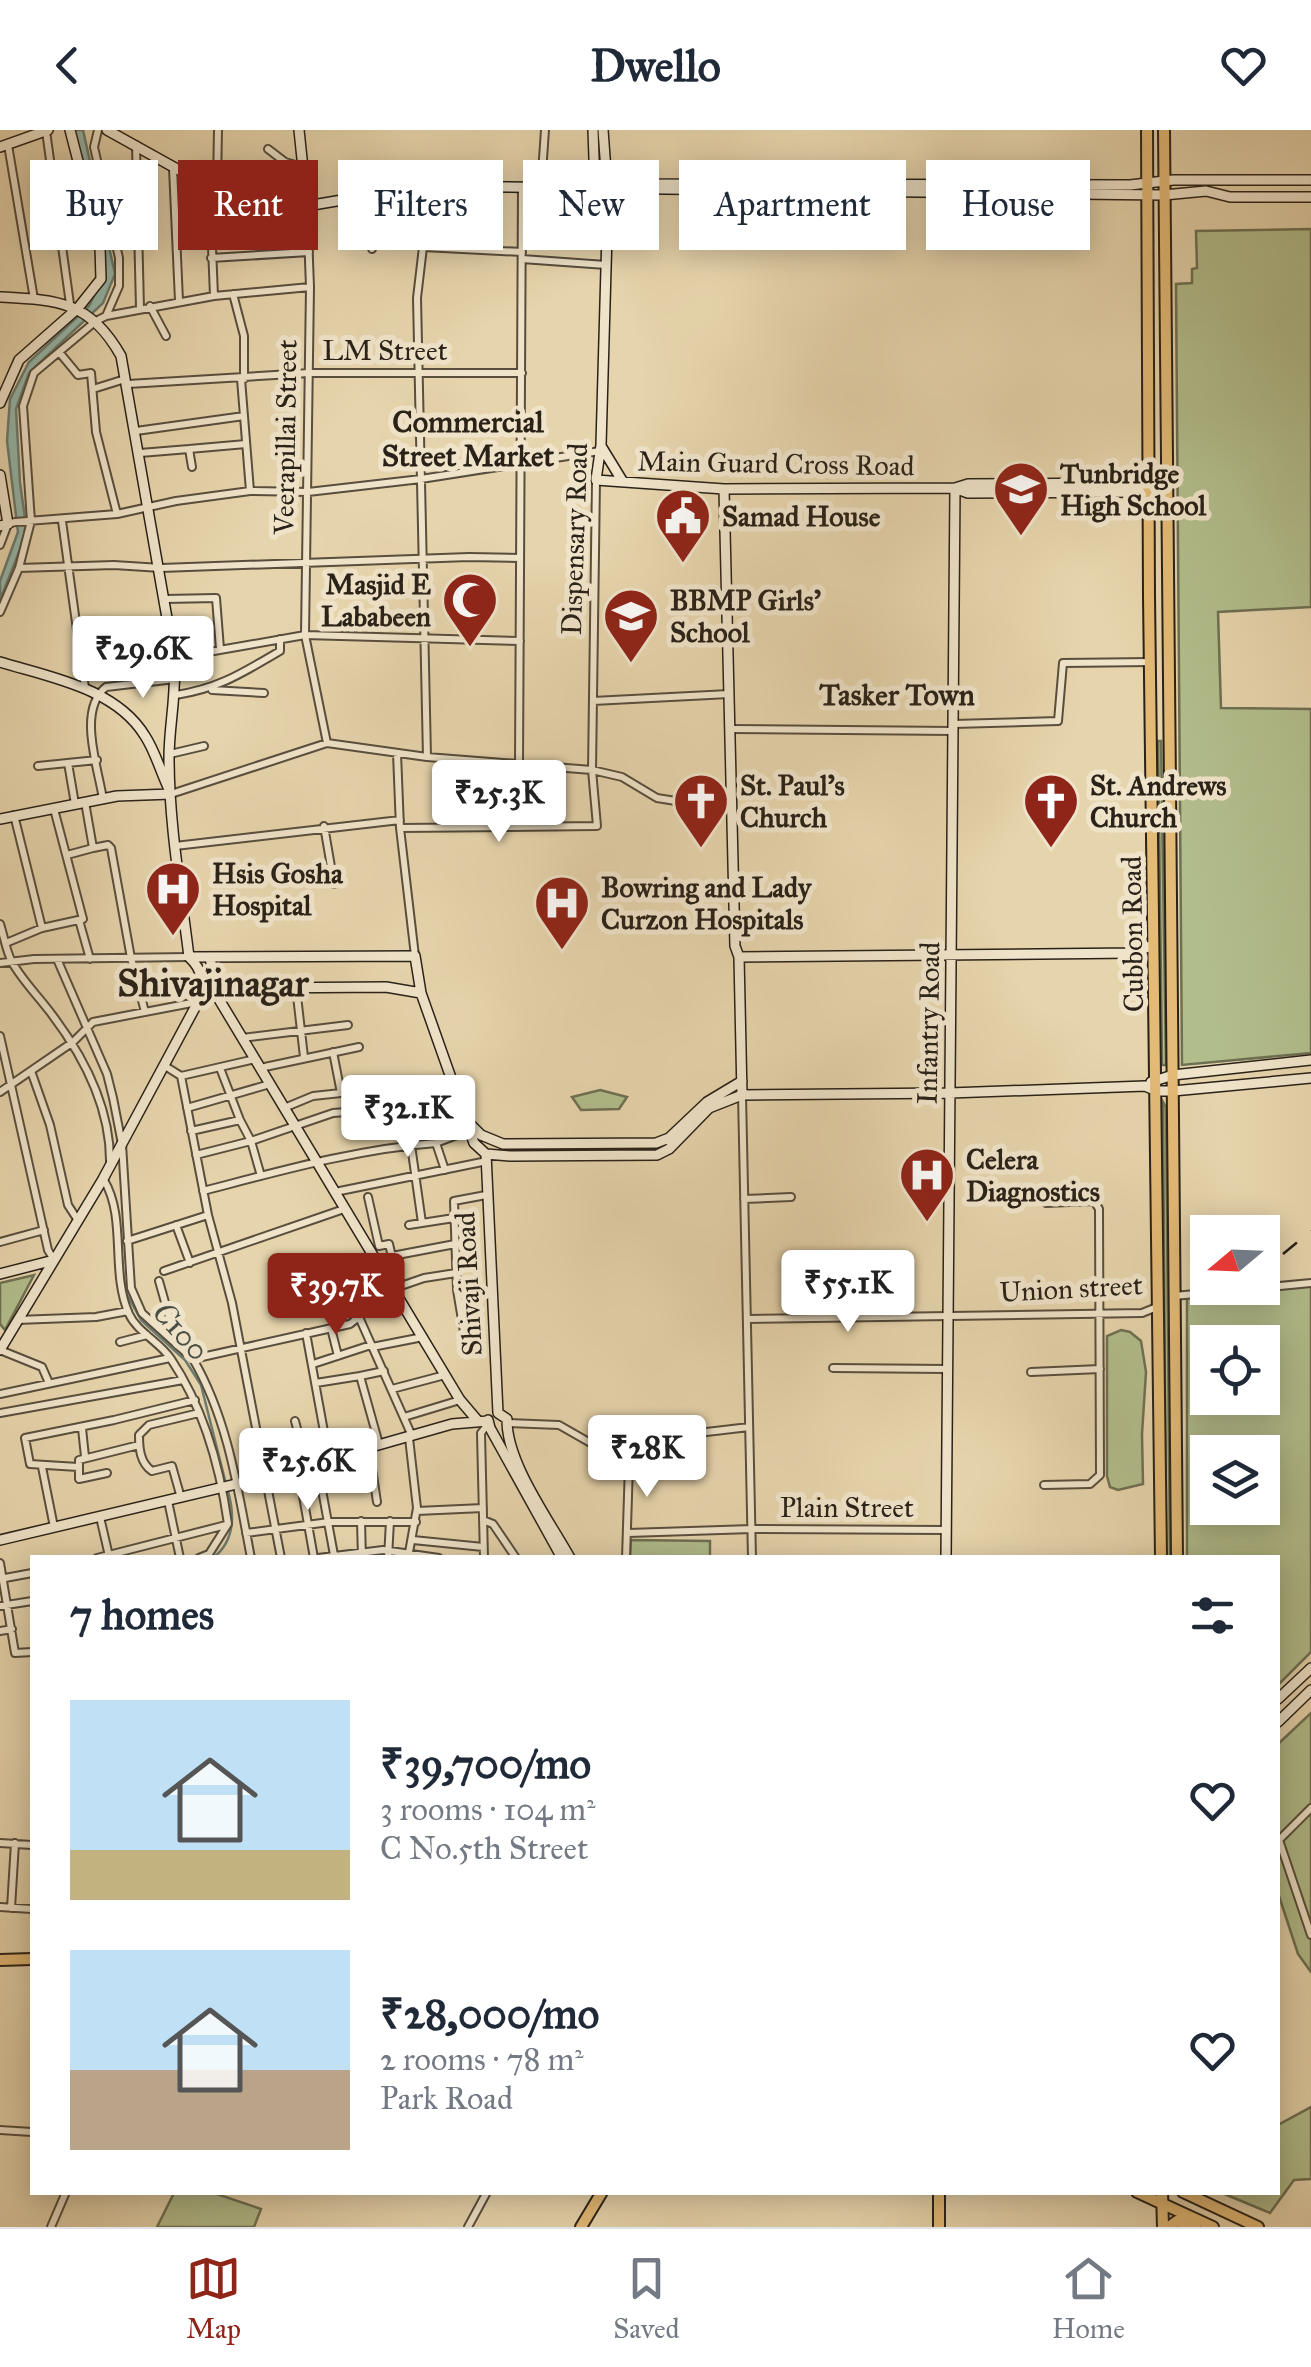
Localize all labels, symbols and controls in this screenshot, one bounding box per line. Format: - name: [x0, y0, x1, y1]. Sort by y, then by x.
- icon: back: [40, 38, 95, 93]
- text: Dwello: [590, 38, 721, 93]
- icon: heart: [1216, 38, 1271, 93]
- chip: Buy: [30, 160, 158, 250]
- chip: Rent: [178, 160, 318, 250]
- chip: Filters: [338, 160, 503, 250]
- chip: New: [523, 160, 659, 250]
- chip: Apartment: [679, 160, 906, 250]
- chip: House: [926, 160, 1090, 250]
- street label: LM Street: [322, 333, 448, 368]
- street label: Veerapillai Street: [266, 339, 305, 536]
- district label: Commercial Street Market: [382, 404, 555, 474]
- street label: Dispensary Road: [554, 442, 595, 636]
- street label: Main Guard Cross Road: [637, 444, 915, 483]
- place label: Tunbridge High School: [1060, 456, 1206, 523]
- school or university icon: Tunbridge High School: [991, 459, 1051, 538]
- public building icon: Samad House: [653, 486, 713, 565]
- place label: Samad House: [722, 499, 881, 534]
- place label: Masjid E Lababeen: [321, 567, 431, 634]
- mosque icon: Masjid E Lababeen: [440, 570, 500, 649]
- place label: BBMP Girls' School: [670, 583, 821, 650]
- school or university icon: BBMP Girls' School: [601, 586, 661, 665]
- pin: ₹29.6K: [62, 616, 224, 701]
- text: ₹29.6K: [94, 629, 192, 668]
- district label: Tasker Town: [819, 677, 975, 713]
- pin: ₹25.3K: [418, 760, 580, 845]
- place label: St. Paul's Church: [740, 768, 845, 835]
- place label: St. Andrews Church: [1090, 768, 1226, 835]
- church icon: St. Paul's Church: [671, 771, 731, 850]
- church icon: St. Andrews Church: [1021, 771, 1081, 850]
- text: ₹25.3K: [454, 773, 544, 812]
- place label: Hsis Gosha Hospital: [212, 856, 344, 923]
- street label: Cubbon Road: [1114, 856, 1151, 1012]
- hospital icon: Hsis Gosha Hospital: [143, 859, 203, 938]
- place label: Bowring and Lady Curzon Hospitals: [601, 870, 812, 937]
- hospital icon: Bowring and Lady Curzon Hospitals: [532, 873, 592, 952]
- street label: Infantry Road: [910, 941, 947, 1105]
- district label: Shivajinagar: [117, 960, 310, 1006]
- pin: ₹32.1K: [327, 1075, 489, 1160]
- text: ₹32.1K: [363, 1088, 453, 1127]
- place label: Celera Diagnostics: [966, 1142, 1100, 1209]
- hospital icon: Celera Diagnostics: [897, 1145, 957, 1224]
- street label: Shivaji Road: [447, 1211, 490, 1357]
- north arrow: [1190, 1215, 1280, 1305]
- map controls: [1190, 1215, 1280, 1525]
- pin: ₹55.1K: [767, 1250, 929, 1335]
- pin: ₹39.7K: [255, 1253, 417, 1338]
- text: ₹55.1K: [803, 1263, 893, 1302]
- text: ₹39.7K: [290, 1266, 382, 1305]
- street label: Union street: [999, 1267, 1144, 1310]
- water label: C100: [145, 1294, 217, 1368]
- button: locate: [1190, 1325, 1280, 1415]
- pin: ₹28K: [588, 1415, 706, 1500]
- pin: ₹25.6K: [227, 1428, 389, 1513]
- text: ₹28K: [610, 1428, 684, 1467]
- button: layers: [1190, 1435, 1280, 1525]
- text: ₹25.6K: [261, 1441, 355, 1480]
- street label: Plain Street: [780, 1490, 914, 1525]
- icon: filters: [1185, 1588, 1240, 1643]
- text: 7 homes: [70, 1589, 214, 1641]
- text: ₹39,700/mo: [380, 1738, 591, 1790]
- icon: home: [150, 1740, 270, 1860]
- icon: heart: [1185, 1773, 1240, 1828]
- text: 3 rooms · 104 m²: [380, 1790, 596, 1829]
- text: C No.5th Street: [380, 1829, 588, 1868]
- text: ₹28,000/mo: [380, 1988, 599, 2040]
- icon: home: [150, 1990, 270, 2110]
- icon: heart: [1185, 2023, 1240, 2078]
- text: 2 rooms · 78 m²: [380, 2040, 584, 2079]
- text: Park Road: [380, 2079, 513, 2118]
- tab: Map: [186, 2251, 241, 2346]
- tab: Saved: [613, 2251, 680, 2346]
- tab: Home: [1052, 2251, 1125, 2346]

